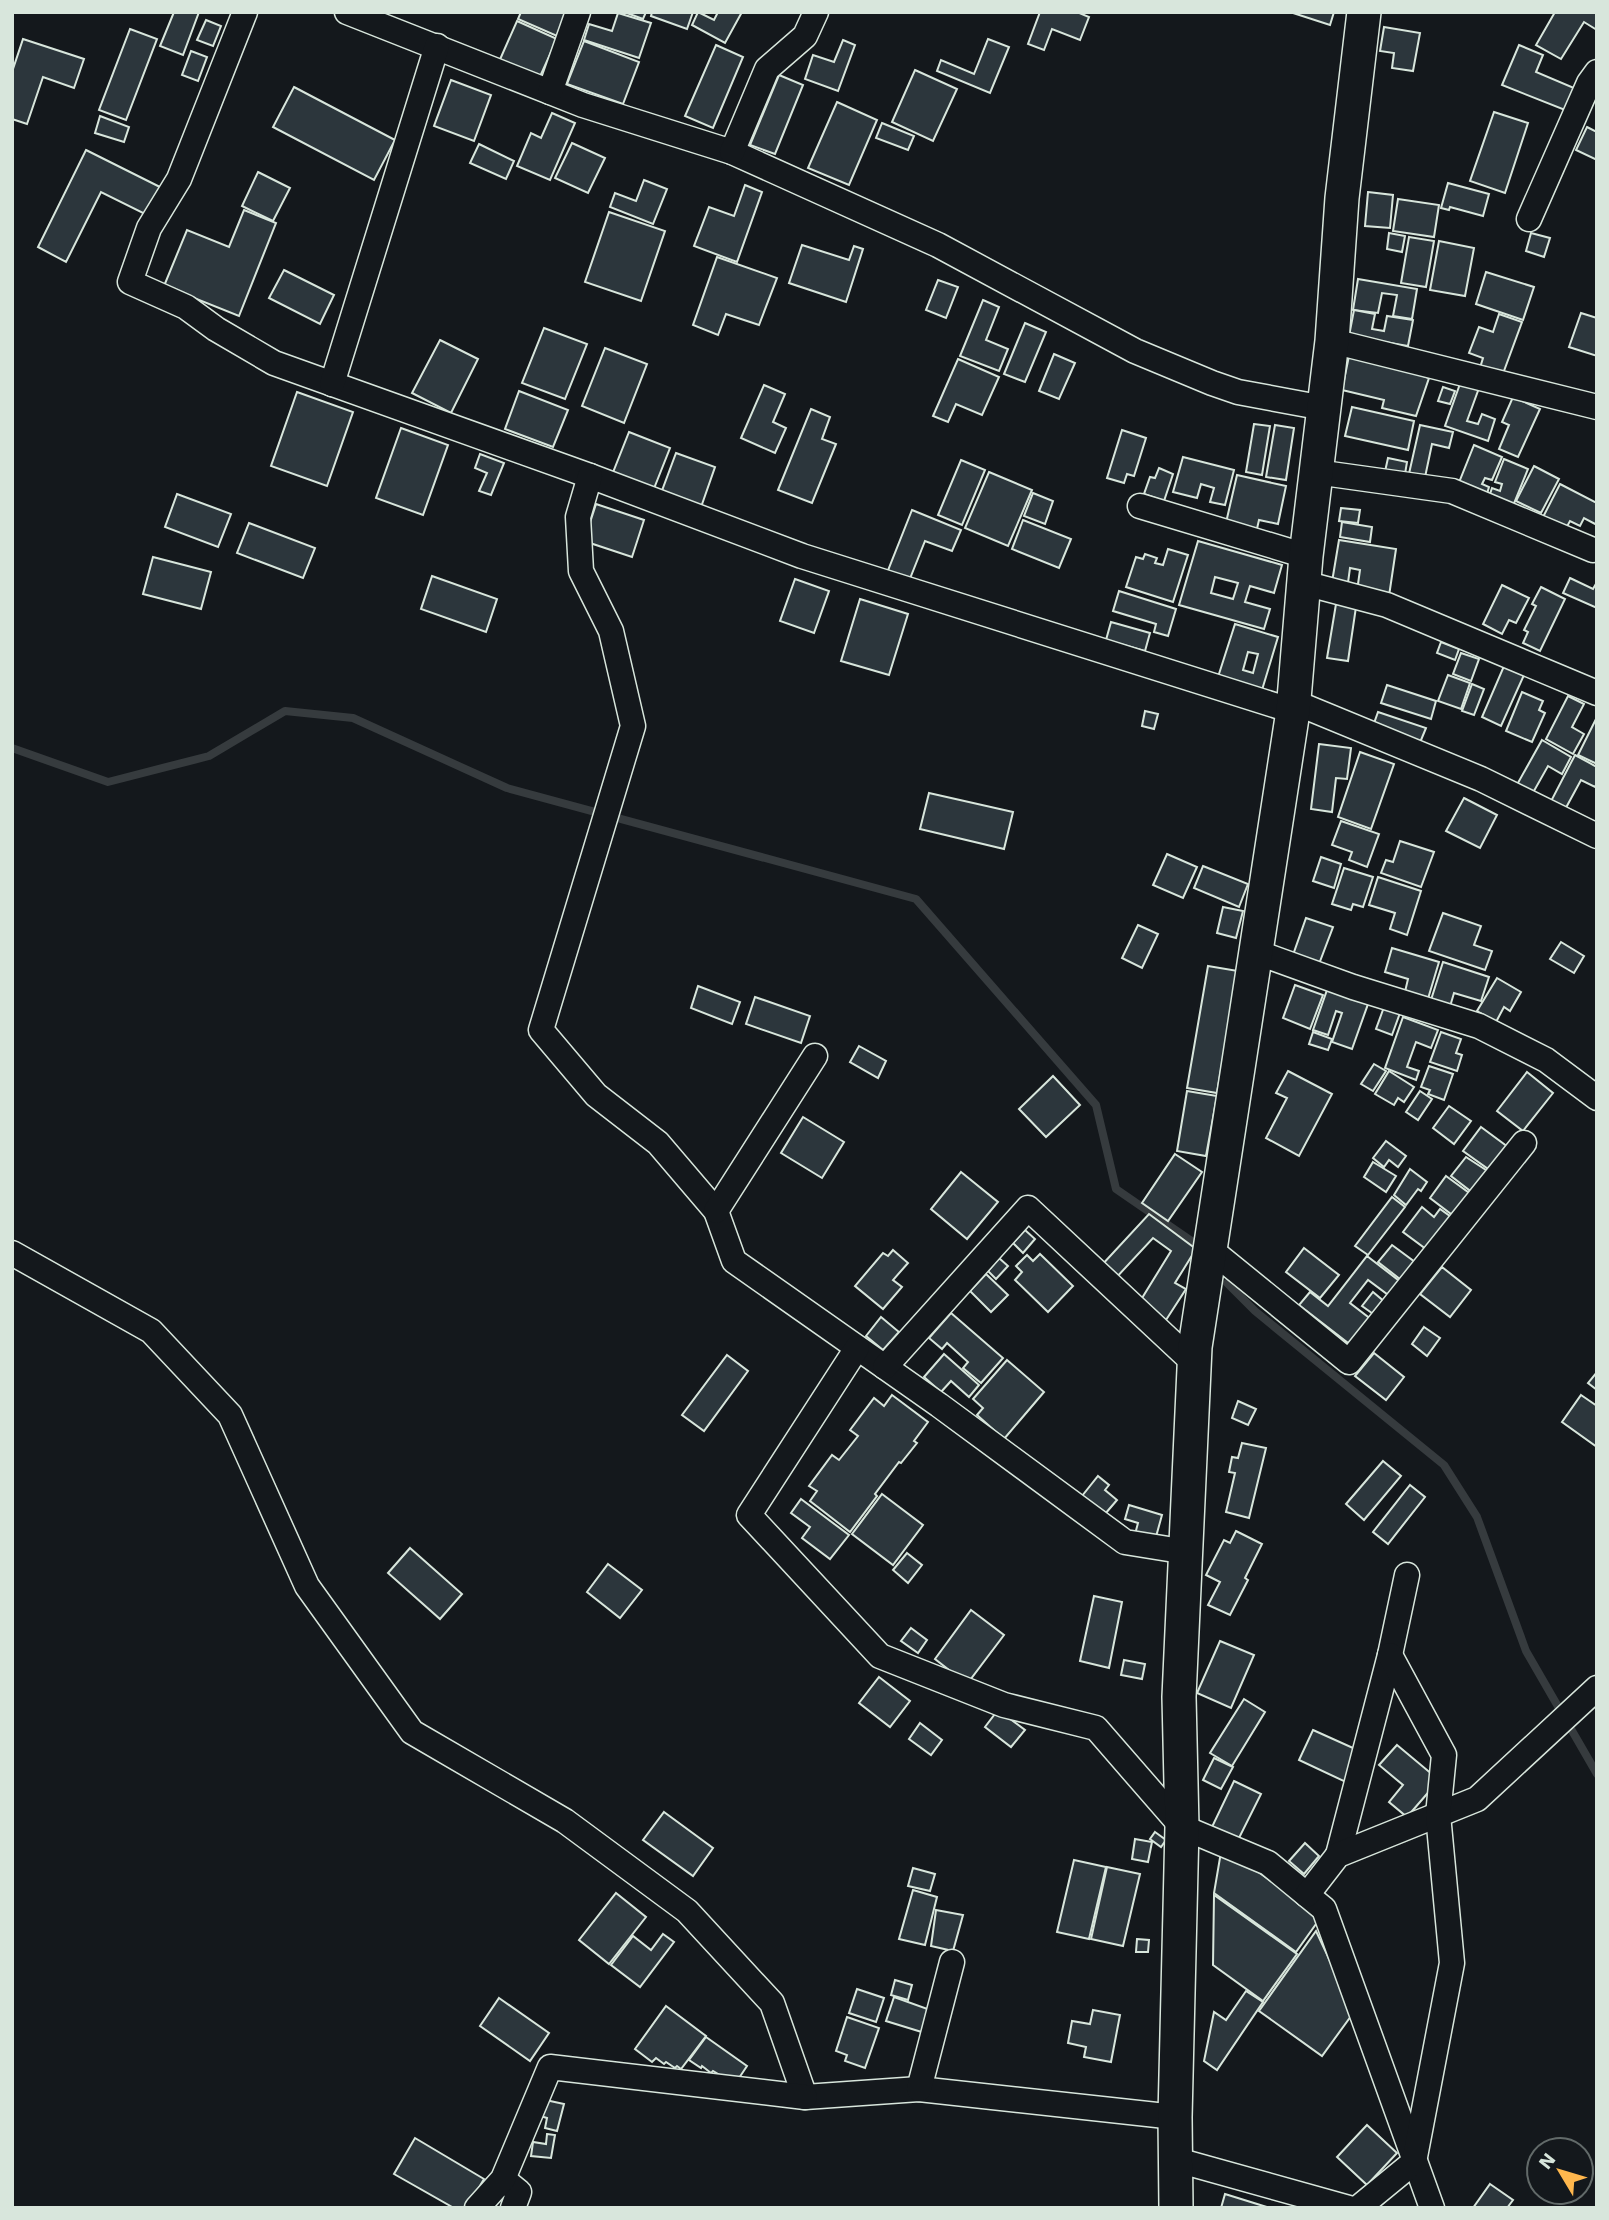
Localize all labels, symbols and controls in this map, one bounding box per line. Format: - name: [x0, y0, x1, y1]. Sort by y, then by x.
- north arrow: [1525, 2136, 1595, 2206]
- text: N: [1534, 2148, 1560, 2173]

